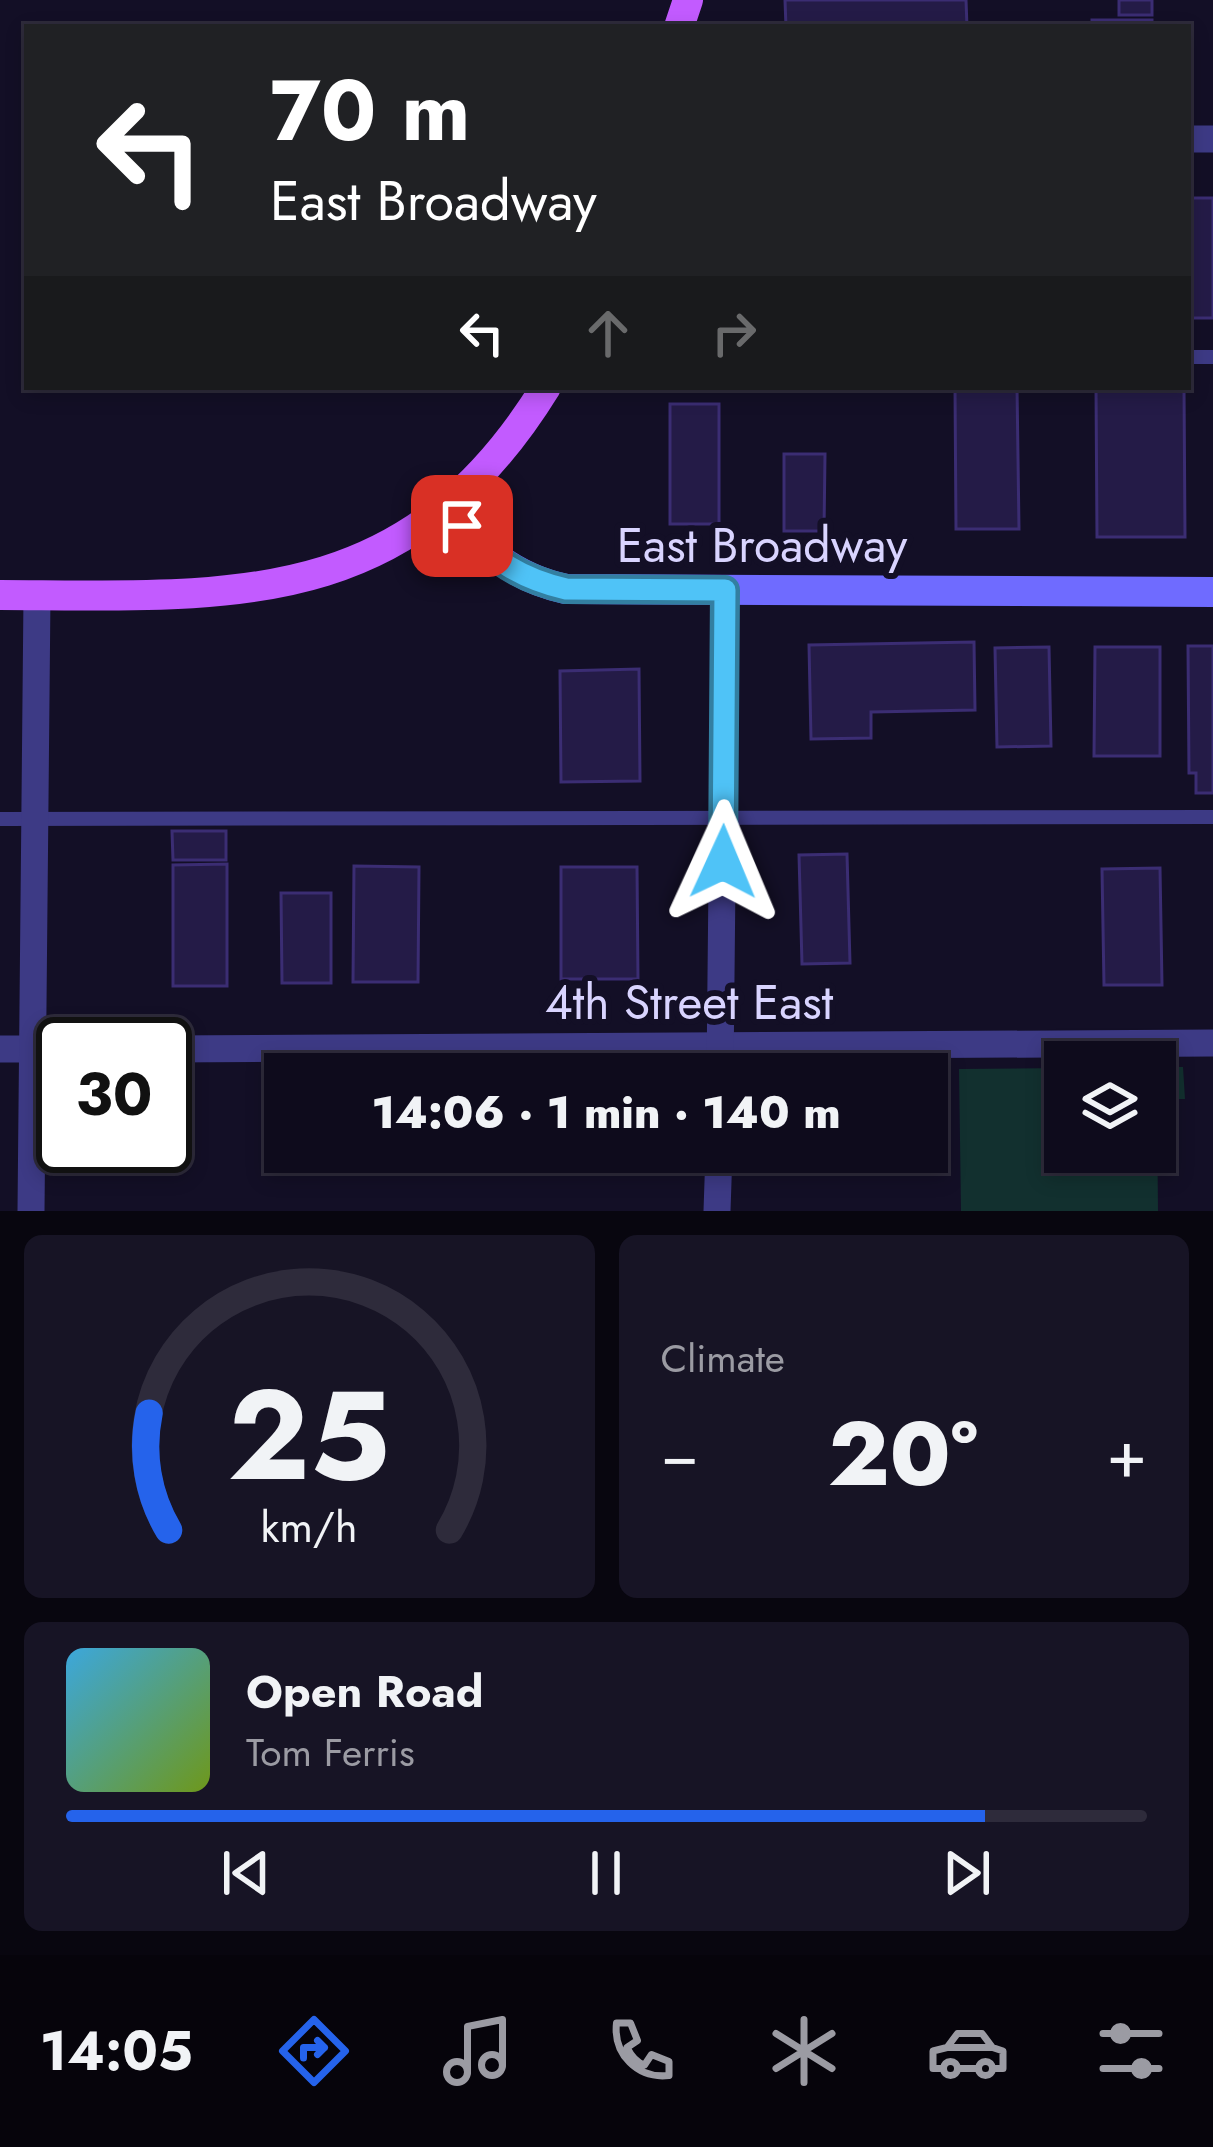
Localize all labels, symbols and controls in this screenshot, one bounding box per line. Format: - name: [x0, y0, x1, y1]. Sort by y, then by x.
- text: 70 m: [270, 50, 470, 172]
- icon: left: [72, 72, 228, 228]
- text: East Broadway: [270, 162, 597, 240]
- icon: left: [449, 300, 515, 366]
- icon: ahead: [575, 300, 641, 366]
- icon: right: [701, 300, 767, 366]
- pin: [411, 475, 513, 577]
- icon: arrive: [429, 493, 495, 559]
- street label: East Broadway: [617, 511, 908, 580]
- position arrow: [660, 799, 786, 925]
- street label: 4th Street East: [545, 968, 834, 1037]
- speed limit sign: 30: [36, 1017, 192, 1173]
- map controls: [1044, 1041, 1176, 1173]
- button: layers: [1044, 1041, 1176, 1173]
- text: 14:06 · 1 min · 140 m: [371, 1080, 841, 1145]
- text: Climate: [661, 1330, 785, 1387]
- text: 25: [228, 1345, 390, 1526]
- text: 20°: [828, 1389, 978, 1519]
- text: −: [661, 1406, 699, 1502]
- text: +: [1106, 1406, 1147, 1502]
- text: km/h: [261, 1495, 358, 1557]
- text: Open Road: [246, 1659, 484, 1724]
- text: Tom Ferris: [246, 1724, 415, 1781]
- icon: previous: [213, 1840, 279, 1906]
- icon: pause: [573, 1840, 639, 1906]
- icon: next: [934, 1840, 1000, 1906]
- icon: directions: [272, 2009, 356, 2093]
- icon: music: [436, 2009, 520, 2093]
- icon: phone: [599, 2009, 683, 2093]
- icon: climate: [762, 2009, 846, 2093]
- icon: car: [926, 2009, 1010, 2093]
- icon: filters: [1089, 2009, 1173, 2093]
- text: 14:05: [40, 2012, 193, 2090]

